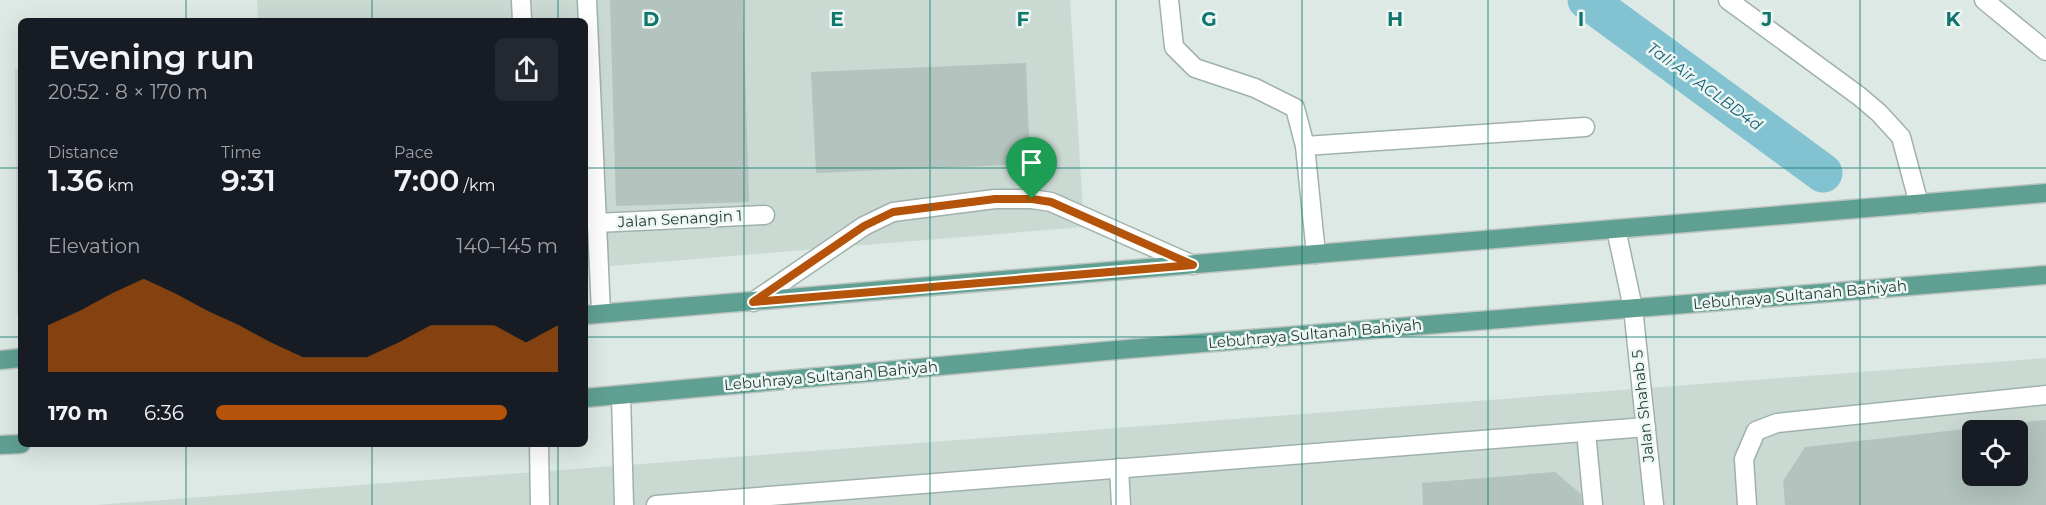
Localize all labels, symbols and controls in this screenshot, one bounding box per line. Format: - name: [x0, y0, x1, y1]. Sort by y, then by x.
- text: D: [643, 7, 659, 31]
- text: E: [830, 7, 844, 31]
- text: F: [1017, 7, 1030, 31]
- text: G: [1201, 7, 1217, 31]
- text: H: [1387, 7, 1403, 31]
- text: I: [1578, 7, 1584, 31]
- text: J: [1761, 7, 1772, 31]
- text: K: [1946, 7, 1962, 31]
- text: Evening run: [48, 37, 255, 77]
- button: share: [495, 38, 558, 101]
- water label: Tali Air ACLBD4d: [1644, 38, 1766, 135]
- text: 20:52 · 8 × 170 m: [48, 80, 208, 104]
- pin: [1006, 137, 1057, 199]
- text: Distance: [48, 143, 118, 162]
- text: Time: [221, 143, 261, 162]
- text: Pace: [394, 143, 433, 162]
- icon: arrive: [1015, 146, 1048, 179]
- text: 1.36: [48, 162, 103, 199]
- text: 9:31: [221, 162, 276, 199]
- text: 7:00: [394, 162, 459, 199]
- text: km: [103, 176, 134, 195]
- text: /km: [459, 176, 495, 195]
- street label: Jalan Senangin 1: [616, 206, 743, 231]
- text: Elevation: [48, 234, 140, 258]
- text: 140–145 m: [456, 234, 558, 258]
- street label: Lebuhraya Sultanah Bahiyah: [1692, 276, 1908, 313]
- street label: Lebuhraya Sultanah Bahiyah: [1207, 315, 1423, 352]
- street label: Jalan Shahab 5: [1627, 349, 1658, 464]
- street label: Lebuhraya Sultanah Bahiyah: [723, 357, 939, 394]
- text: 170 m: [48, 401, 108, 425]
- text: 6:36: [144, 401, 184, 425]
- map controls: [1962, 420, 2028, 486]
- button: locate: [1962, 420, 2028, 486]

